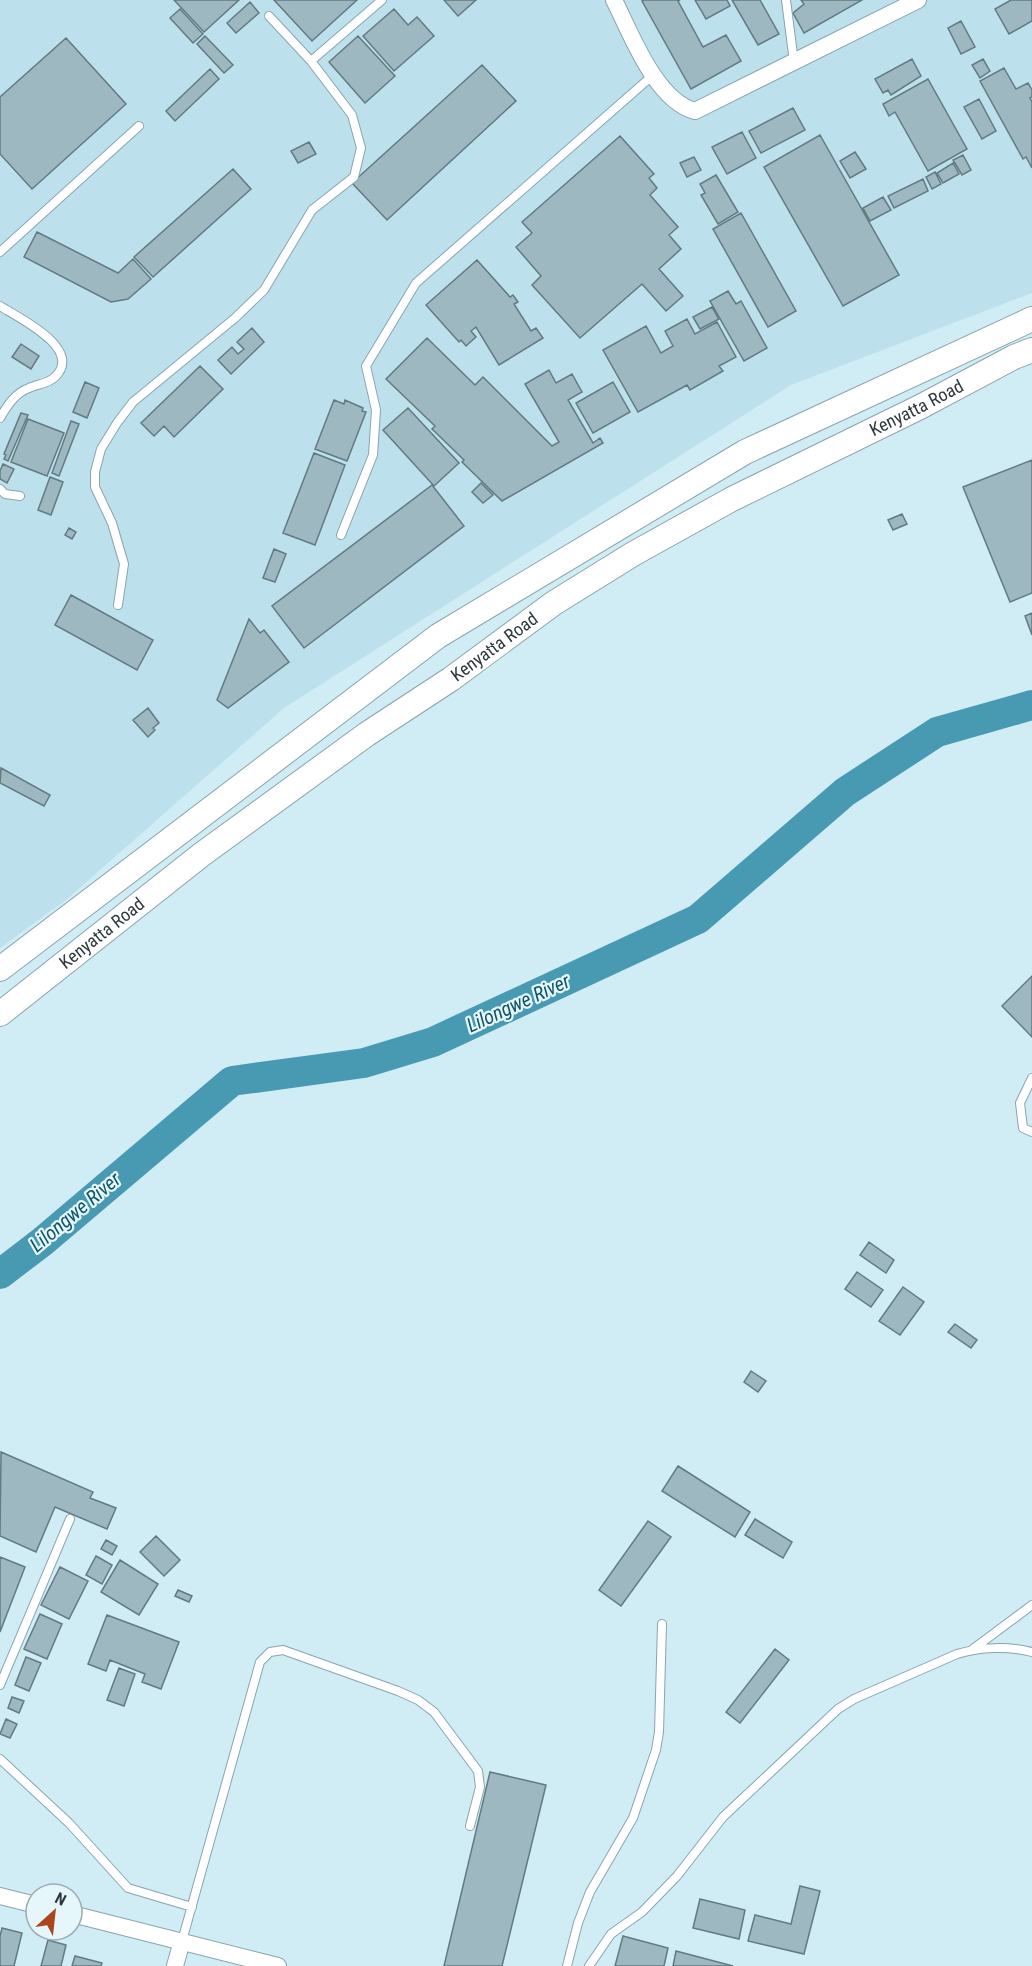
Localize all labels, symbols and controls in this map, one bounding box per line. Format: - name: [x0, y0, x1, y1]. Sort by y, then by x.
- street label: Kenyatta Road: [866, 375, 967, 440]
- street label: Kenyatta Road: [447, 608, 541, 685]
- street label: Kenyatta Road: [55, 893, 148, 973]
- water label: Lilongwe River: [463, 968, 574, 1037]
- water label: Lilongwe River: [25, 1166, 126, 1257]
- north arrow: [24, 1882, 84, 1942]
- text: N: [52, 1888, 69, 1910]

